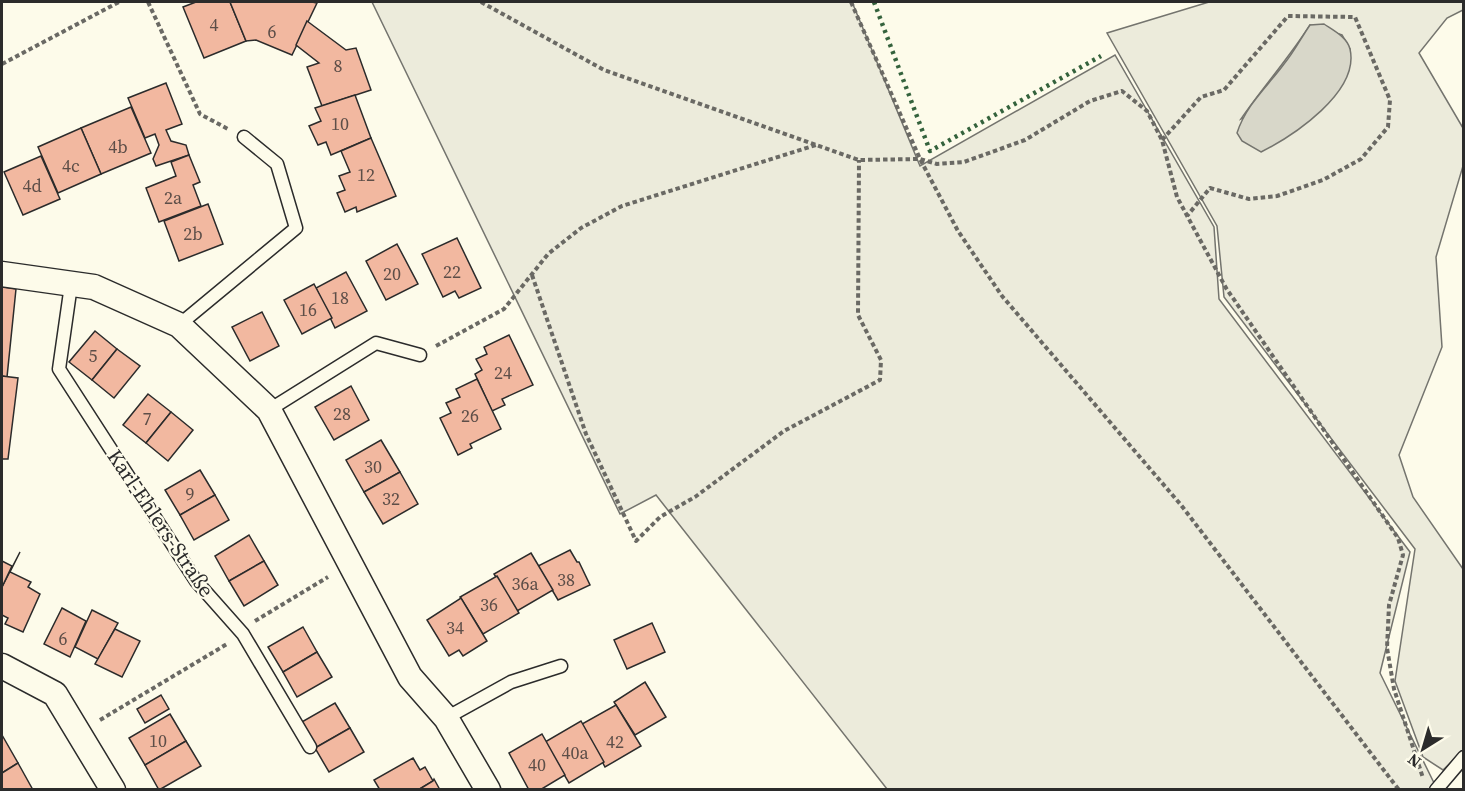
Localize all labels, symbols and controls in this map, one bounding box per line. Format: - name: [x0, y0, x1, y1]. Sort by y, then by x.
- house number: 4: [210, 12, 219, 37]
- house number: 6: [268, 19, 277, 44]
- house number: 8: [334, 53, 343, 78]
- house number: 10: [331, 111, 349, 136]
- house number: 4b: [108, 134, 128, 159]
- house number: 4c: [62, 153, 80, 178]
- house number: 12: [357, 162, 375, 187]
- house number: 4d: [22, 173, 42, 198]
- house number: 2a: [164, 185, 183, 210]
- house number: 2b: [183, 221, 203, 246]
- house number: 22: [443, 259, 461, 284]
- house number: 20: [383, 261, 401, 286]
- house number: 18: [331, 285, 349, 310]
- house number: 16: [299, 297, 317, 322]
- house number: 5: [89, 343, 98, 368]
- house number: 24: [494, 360, 512, 385]
- house number: 28: [333, 401, 351, 426]
- house number: 26: [461, 403, 479, 428]
- house number: 7: [143, 406, 152, 431]
- street label: Karl-Ehlers-Straße: [101, 443, 221, 603]
- house number: 30: [364, 454, 382, 479]
- house number: 9: [186, 481, 195, 506]
- house number: 32: [382, 486, 400, 511]
- house number: 38: [557, 567, 575, 592]
- house number: 36a: [511, 571, 539, 596]
- house number: 36: [480, 592, 498, 617]
- house number: 34: [446, 615, 464, 640]
- house number: 6: [59, 626, 68, 651]
- north arrow: [1393, 719, 1453, 779]
- house number: 10: [149, 728, 167, 753]
- house number: 42: [606, 729, 624, 754]
- house number: 40a: [561, 740, 589, 765]
- text: N: [1402, 748, 1425, 773]
- house number: 40: [528, 752, 546, 777]

